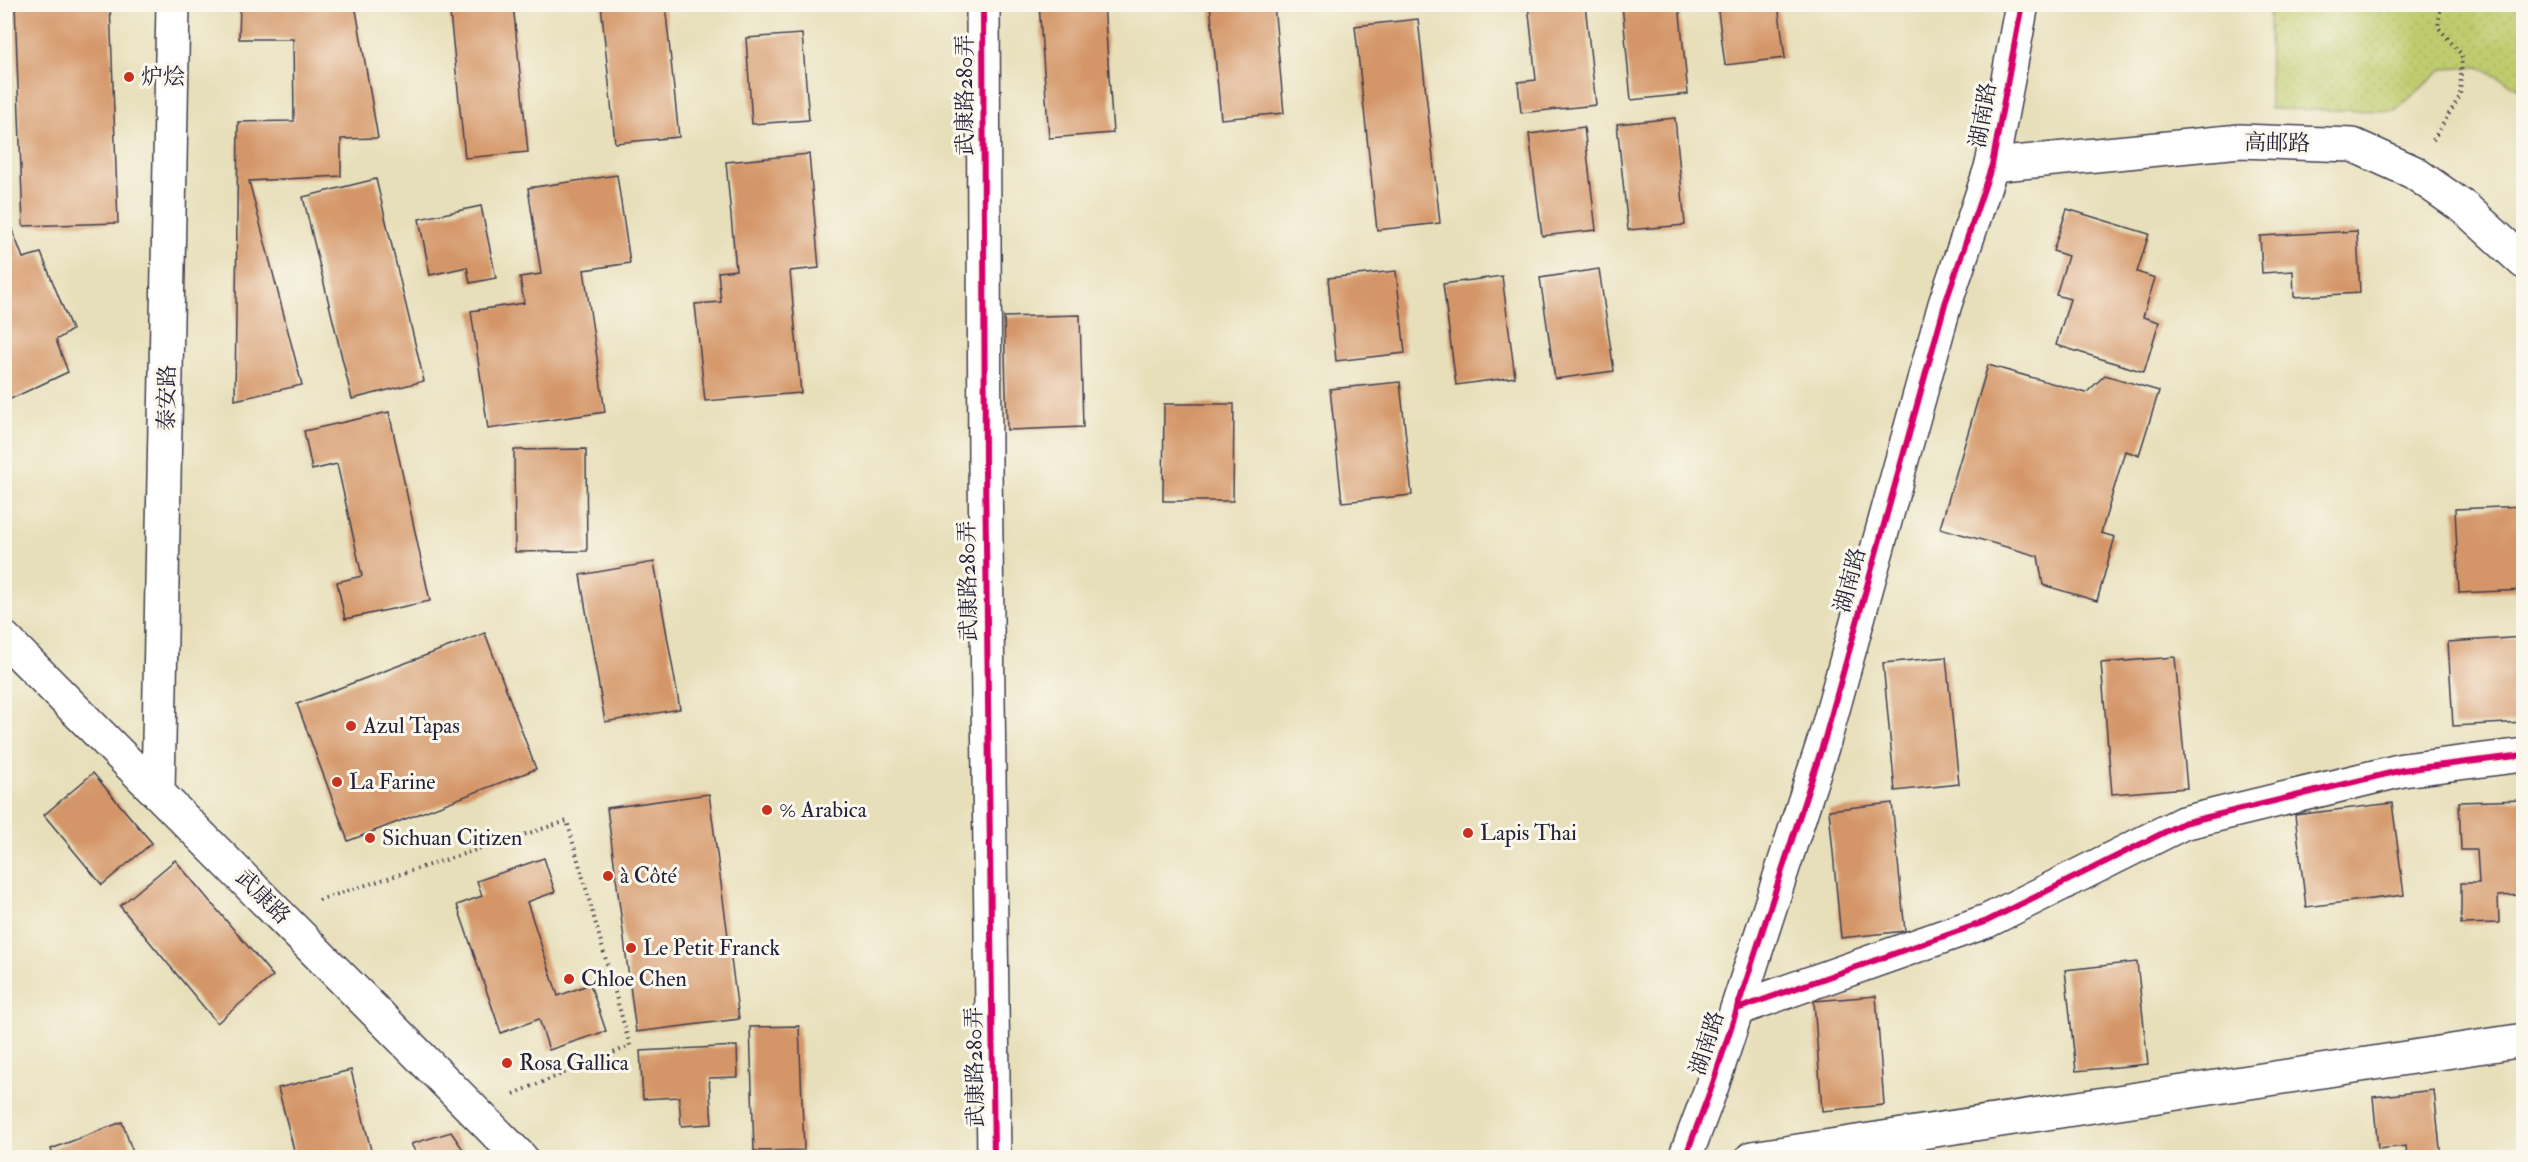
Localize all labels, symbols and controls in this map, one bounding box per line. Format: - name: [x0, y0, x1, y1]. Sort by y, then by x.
- street label: 武康路280弄: [951, 35, 979, 155]
- place label: 炉烩: [141, 63, 185, 91]
- marker: 炉烩: [122, 70, 136, 84]
- street label: 湖南路: [1963, 80, 2003, 150]
- street label: 高邮路: [2244, 128, 2310, 158]
- street label: 泰安路: [152, 365, 182, 431]
- street label: 武康路280弄: [953, 520, 983, 642]
- street label: 湖南路: [1828, 544, 1872, 616]
- place label: Azul Tapas: [362, 712, 460, 741]
- marker: Azul Tapas: [344, 719, 358, 733]
- place label: La Farine: [349, 768, 435, 796]
- marker: La Farine: [330, 775, 344, 789]
- place label: % Arabica: [779, 796, 868, 824]
- marker: % Arabica: [760, 803, 774, 817]
- place label: Lapis Thai: [1480, 819, 1577, 848]
- place label: Sichuan Citizen: [382, 824, 522, 852]
- marker: Lapis Thai: [1461, 826, 1475, 840]
- marker: Sichuan Citizen: [363, 831, 377, 845]
- place label: à Côté: [620, 862, 678, 890]
- street label: 武康路: [230, 864, 296, 930]
- marker: à Côté: [601, 869, 615, 883]
- place label: Le Petit Franck: [643, 934, 781, 962]
- marker: Le Petit Franck: [624, 941, 638, 955]
- place label: Chloe Chen: [581, 965, 687, 993]
- marker: Chloe Chen: [562, 972, 576, 986]
- street label: 武康路280弄: [960, 1006, 990, 1128]
- street label: 湖南路: [1683, 1007, 1731, 1079]
- place label: Rosa Gallica: [519, 1049, 630, 1077]
- marker: Rosa Gallica: [500, 1056, 514, 1070]

